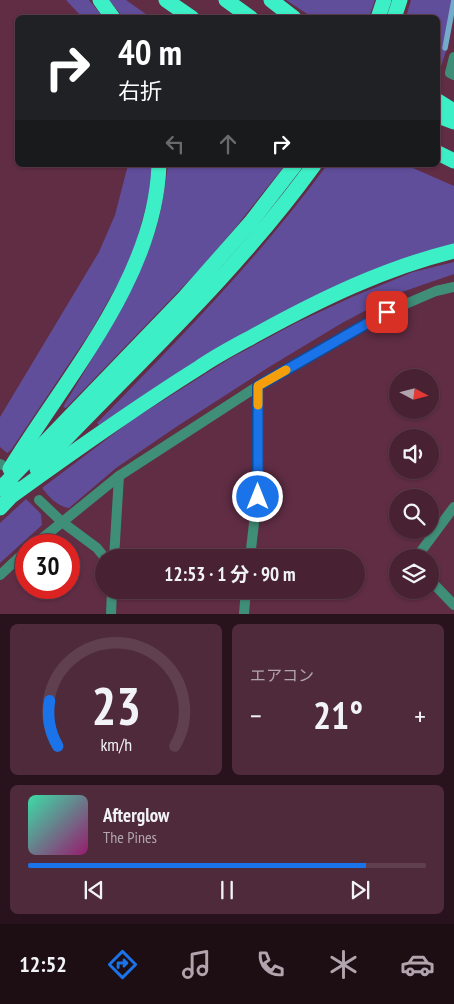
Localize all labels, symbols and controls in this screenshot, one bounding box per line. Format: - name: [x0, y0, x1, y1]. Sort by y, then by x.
- text: 40 m: [118, 29, 182, 75]
- icon: right: [35, 35, 100, 100]
- text: 右折: [118, 77, 162, 105]
- icon: left: [161, 130, 189, 158]
- icon: ahead: [214, 130, 242, 158]
- icon: right: [267, 130, 295, 158]
- pin: [366, 291, 408, 333]
- icon: arrive: [373, 298, 401, 326]
- north arrow: [389, 369, 439, 419]
- map controls: [389, 369, 439, 599]
- button: sound: [389, 429, 439, 479]
- position arrow: [231, 470, 283, 522]
- button: search: [389, 489, 439, 539]
- speed limit sign: 30: [15, 534, 80, 599]
- button: layers: [389, 549, 439, 599]
- text: 12:53 · 1 分 · 90 m: [164, 562, 296, 586]
- text: エアコン: [250, 665, 314, 685]
- text: 23: [91, 672, 141, 739]
- text: 21°: [313, 690, 363, 739]
- text: −: [250, 697, 262, 734]
- text: +: [414, 697, 426, 734]
- text: km/h: [100, 733, 132, 756]
- text: Afterglow: [103, 803, 169, 827]
- text: The Pines: [103, 827, 157, 847]
- icon: previous: [80, 876, 108, 904]
- icon: pause: [213, 876, 241, 904]
- icon: next: [346, 876, 374, 904]
- icon: directions: [105, 947, 140, 982]
- icon: music: [179, 947, 214, 982]
- icon: phone: [253, 947, 288, 982]
- icon: climate: [326, 947, 361, 982]
- icon: car: [400, 947, 435, 982]
- text: 12:52: [19, 950, 67, 978]

